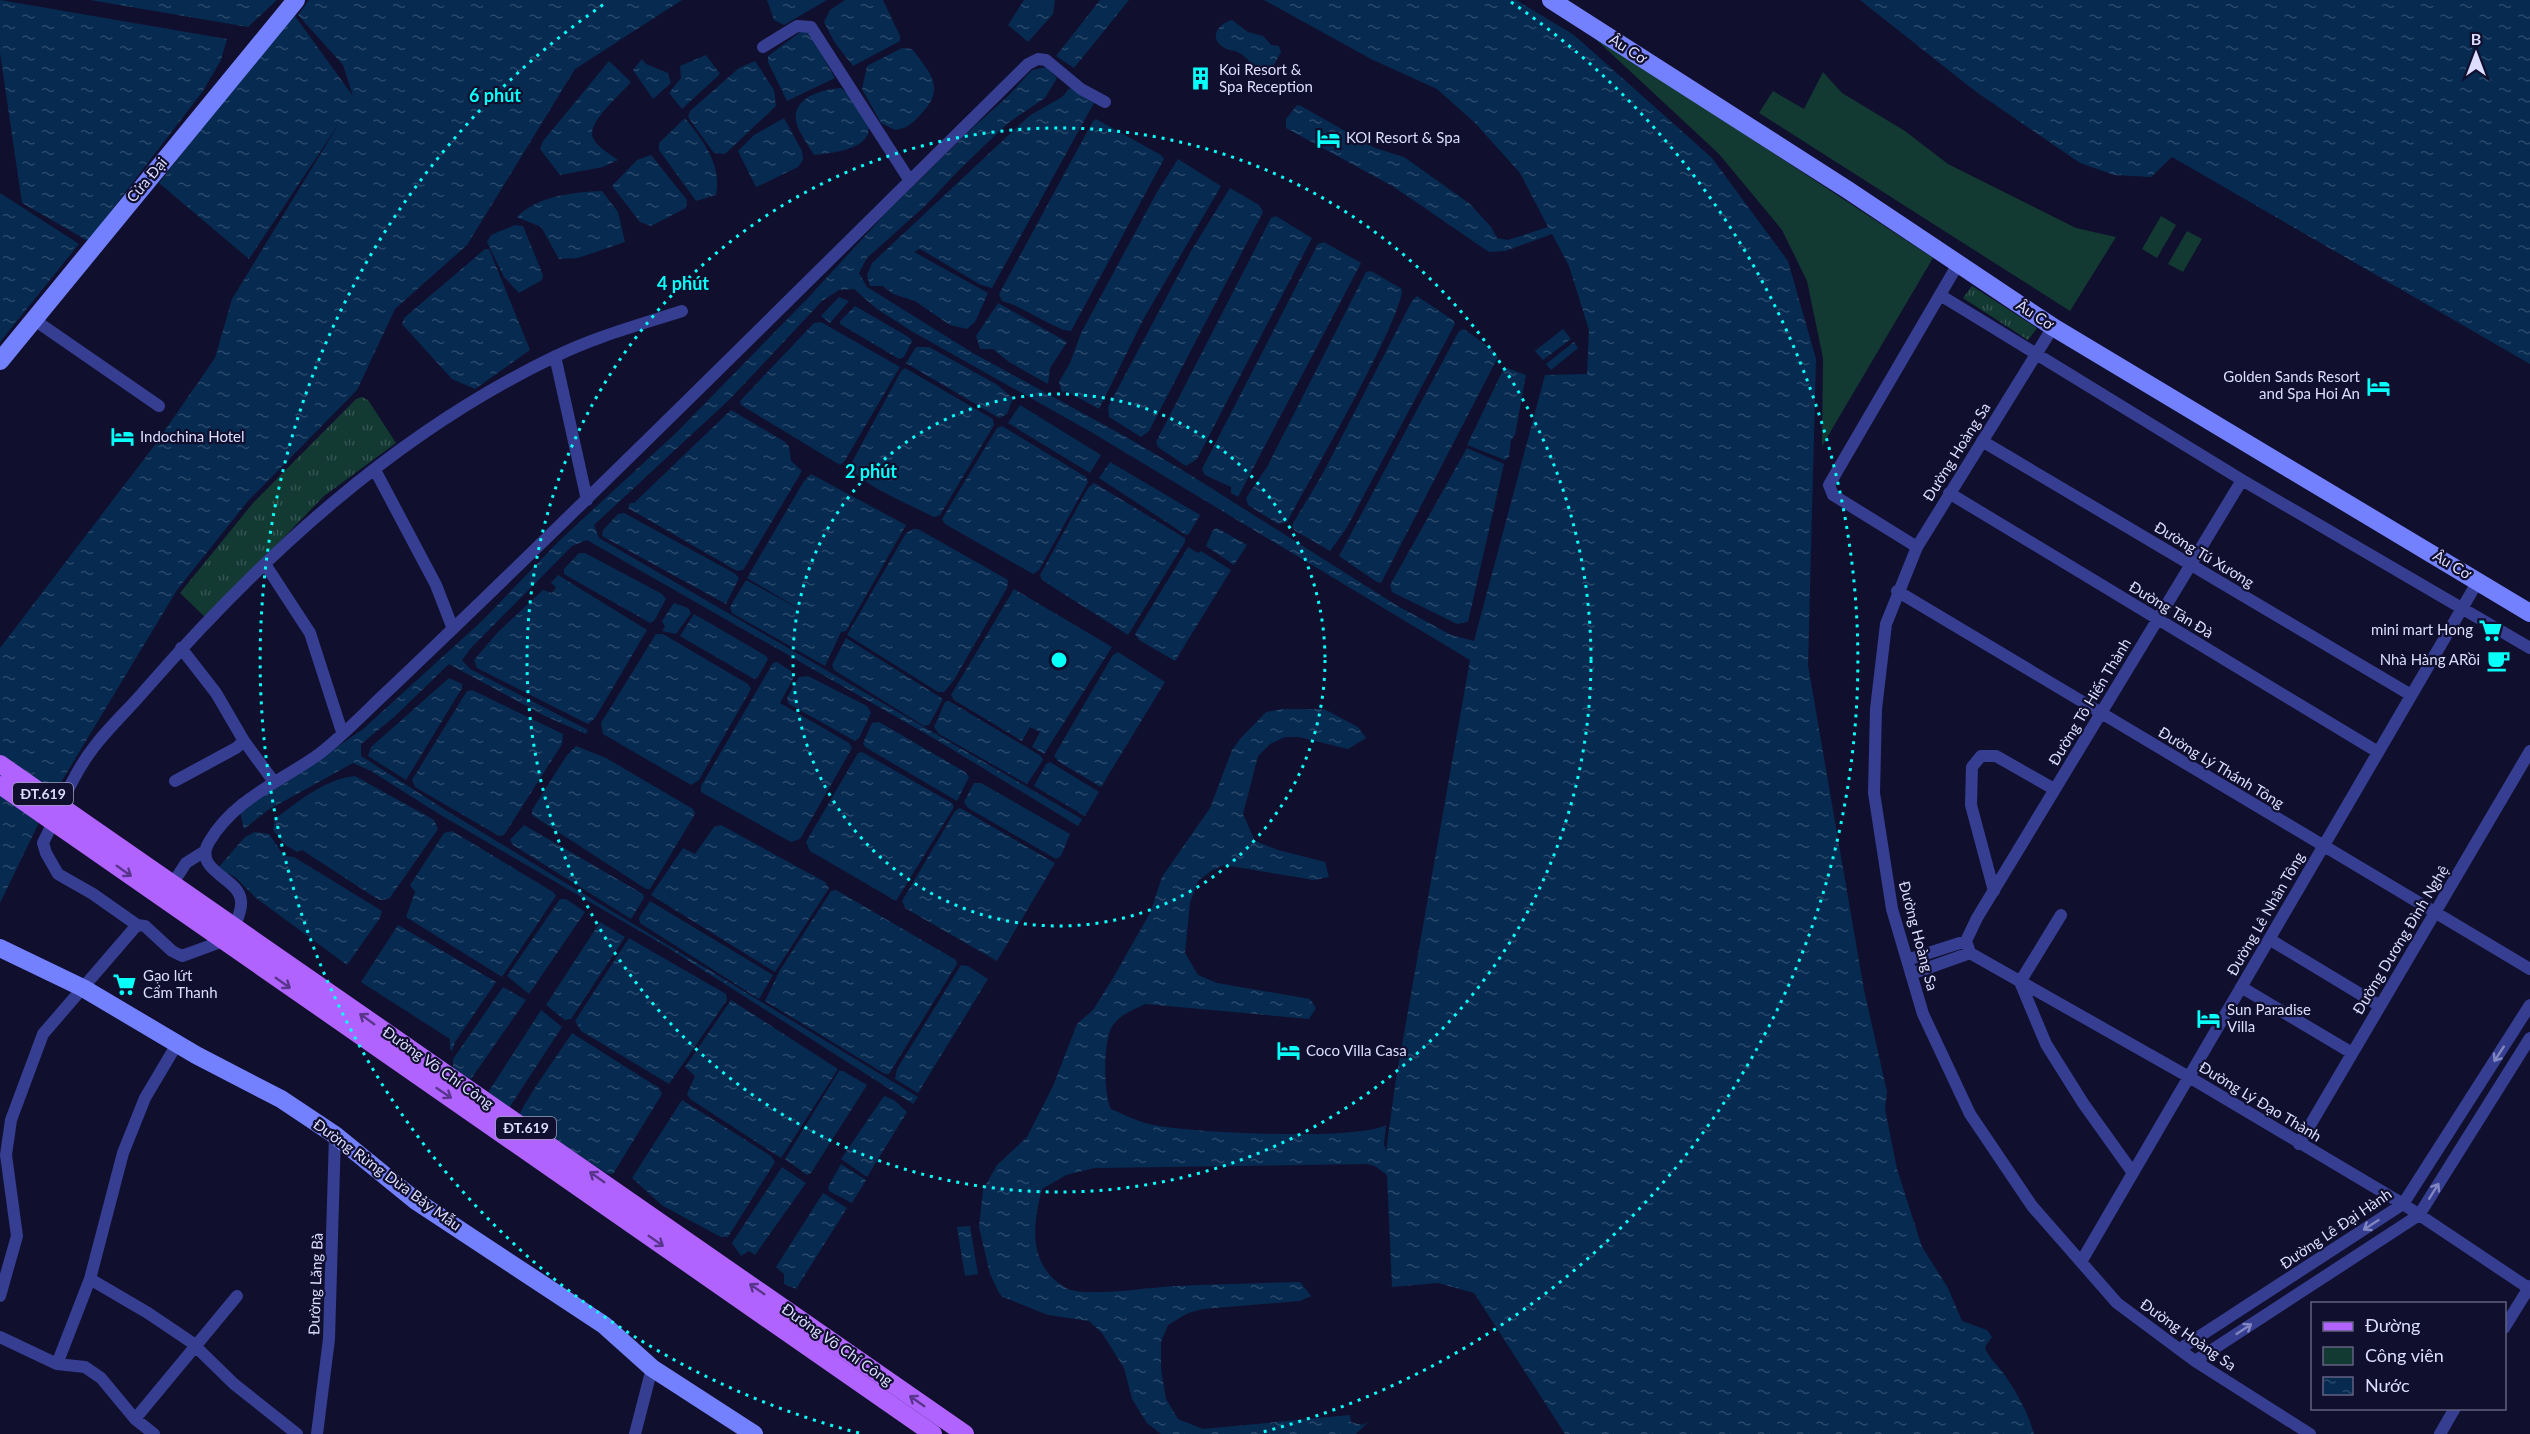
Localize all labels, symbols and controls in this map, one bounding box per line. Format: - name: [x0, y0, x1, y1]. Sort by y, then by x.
- north arrow: [2446, 24, 2506, 84]
- street label: Âu Cơ: [1606, 29, 1651, 67]
- text: B: [2471, 29, 2481, 48]
- place label: Koi Resort & Spa Reception: [1219, 60, 1313, 95]
- building icon: Koi Resort & Spa Reception: [1188, 66, 1214, 92]
- text: 6 phút: [469, 84, 521, 106]
- hotel icon: KOI Resort & Spa: [1315, 125, 1341, 151]
- place label: KOI Resort & Spa: [1346, 128, 1460, 146]
- street label: Cửa Đại: [122, 153, 170, 205]
- text: 4 phút: [657, 272, 709, 294]
- street label: Âu Cơ: [2013, 295, 2058, 333]
- place label: Golden Sands Resort and Spa Hoi An: [2223, 367, 2361, 402]
- hotel icon: Golden Sands Resort and Spa Hoi An: [2365, 373, 2391, 399]
- street label: Đường Hoàng Sa: [1919, 399, 1994, 504]
- hotel icon: Indochina Hotel: [109, 424, 135, 450]
- place label: Indochina Hotel: [140, 427, 245, 445]
- text: 2 phút: [845, 460, 897, 482]
- street label: Đường Tú Xương: [2151, 517, 2258, 591]
- street label: Âu Cơ: [2430, 546, 2476, 583]
- street label: Đường Tản Đà: [2126, 577, 2217, 641]
- supermarket icon: mini mart Hong: [2478, 617, 2504, 643]
- place label: mini mart Hong: [2371, 620, 2473, 638]
- street label: Đường Tô Hiến Thành: [2044, 635, 2134, 768]
- cafe icon: Nhà Hàng ARồi: [2485, 647, 2511, 673]
- centre of rings: [1049, 650, 1069, 670]
- place label: Nhà Hàng ARồi: [2380, 650, 2480, 668]
- street label: Đường Lý Thánh Tông: [2155, 722, 2288, 812]
- road number: ĐT.619: [13, 783, 73, 805]
- street label: Đường Lê Nhân Tông: [2222, 848, 2308, 978]
- street label: Đường Dương Đình Nghệ: [2348, 862, 2452, 1017]
- one-way arrow: [115, 865, 131, 877]
- street label: Đường Hoàng Sa: [1896, 879, 1942, 993]
- place label: Gạo lứt Cẩm Thanh: [143, 966, 218, 1001]
- supermarket icon: Gạo lứt Cẩm Thanh: [112, 972, 138, 998]
- one-way arrow: [275, 977, 291, 989]
- place label: Sun Paradise Villa: [2227, 1000, 2311, 1035]
- hotel icon: Sun Paradise Villa: [2196, 1006, 2222, 1032]
- one-way arrow: [360, 1012, 376, 1025]
- street label: Đường Võ Chí Công: [380, 1022, 498, 1112]
- hotel icon: Coco Villa Casa: [1275, 1038, 1301, 1064]
- place label: Coco Villa Casa: [1306, 1041, 1407, 1059]
- one-way arrow: [2492, 1045, 2504, 1062]
- street label: Đường Lý Đạo Thành: [2196, 1058, 2325, 1145]
- one-way arrow: [435, 1088, 452, 1100]
- street label: Đường Rừng Dừa Bảy Mẫu: [310, 1115, 465, 1234]
- road number: ĐT.619: [496, 1117, 556, 1139]
- one-way arrow: [589, 1171, 606, 1183]
- one-way arrow: [2429, 1183, 2441, 1200]
- street label: Đường Lê Đại Hành: [2276, 1184, 2395, 1272]
- one-way arrow: [2363, 1219, 2380, 1231]
- street label: Đường Lăng Bà: [304, 1233, 326, 1335]
- one-way arrow: [648, 1235, 664, 1247]
- one-way arrow: [749, 1283, 765, 1295]
- street label: Đường Hoàng Sa: [2137, 1294, 2240, 1374]
- street label: Đường Võ Chí Công: [779, 1299, 897, 1389]
- legend: [2311, 1302, 2506, 1410]
- text: Đường: [2365, 1314, 2420, 1336]
- one-way arrow: [2235, 1322, 2252, 1334]
- text: Công viên: [2365, 1344, 2444, 1366]
- text: Nước: [2365, 1374, 2410, 1396]
- one-way arrow: [909, 1395, 925, 1407]

